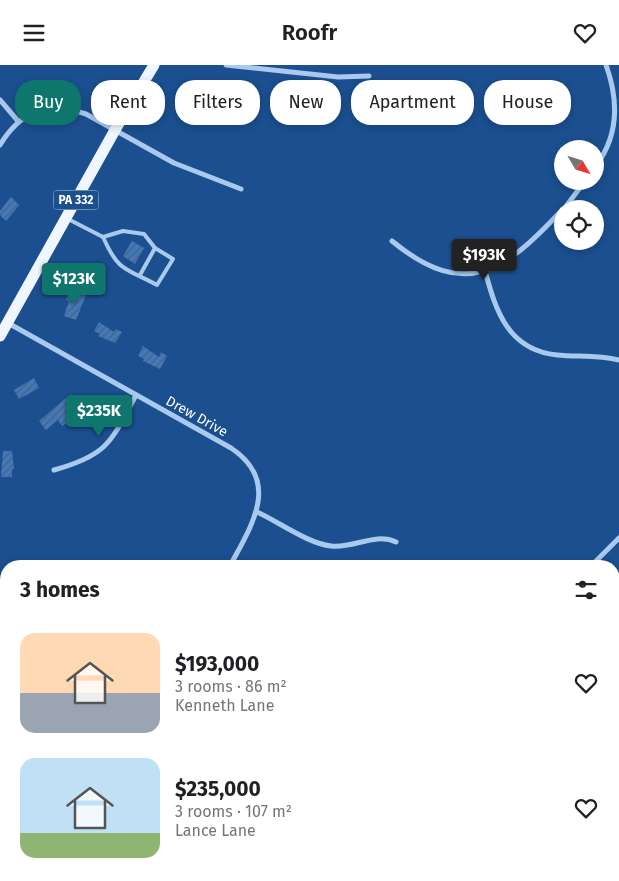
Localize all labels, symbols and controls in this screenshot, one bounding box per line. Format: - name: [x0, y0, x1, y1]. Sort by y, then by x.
- icon: menu: [20, 19, 48, 47]
- text: Roofr: [282, 19, 337, 46]
- icon: heart: [571, 19, 599, 47]
- chip: Buy: [15, 80, 81, 125]
- chip: Rent: [91, 80, 165, 125]
- chip: Filters: [175, 80, 260, 125]
- chip: New: [270, 80, 341, 125]
- chip: Apartment: [351, 80, 474, 125]
- chip: House: [484, 80, 571, 125]
- north arrow: [554, 140, 604, 190]
- map controls: [554, 140, 604, 250]
- road number: PA 332: [54, 191, 98, 209]
- button: locate: [554, 200, 604, 250]
- pin: $193K: [449, 239, 519, 281]
- text: $193K: [463, 245, 505, 264]
- pin: $123K: [39, 263, 109, 305]
- text: $123K: [53, 269, 95, 288]
- street label: Drew Drive: [163, 392, 231, 440]
- pin: $235K: [64, 395, 134, 437]
- text: $235K: [77, 401, 121, 420]
- icon: filters: [572, 576, 600, 604]
- text: 3 homes: [20, 577, 100, 603]
- text: $193,000: [175, 651, 259, 677]
- icon: home: [60, 653, 120, 713]
- icon: heart: [572, 669, 600, 697]
- text: 3 rooms · 86 m²: [175, 677, 287, 696]
- text: Kenneth Lane: [175, 696, 274, 715]
- text: $235,000: [175, 776, 261, 802]
- icon: home: [60, 778, 120, 838]
- icon: heart: [572, 794, 600, 822]
- text: 3 rooms · 107 m²: [175, 802, 292, 821]
- text: Lance Lane: [175, 821, 256, 840]

